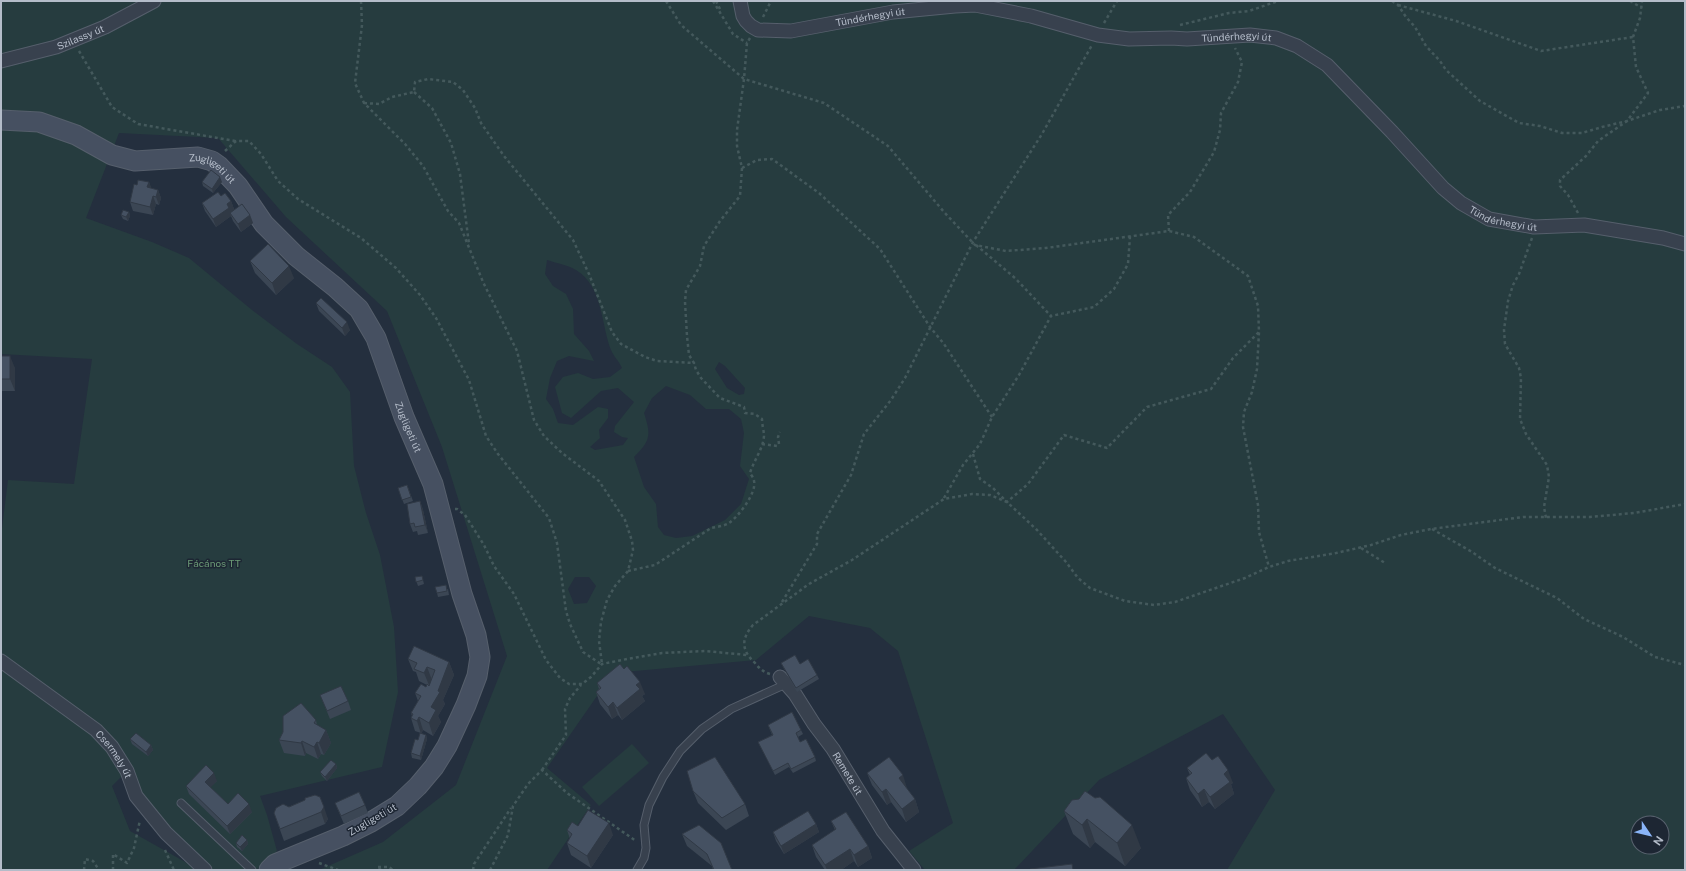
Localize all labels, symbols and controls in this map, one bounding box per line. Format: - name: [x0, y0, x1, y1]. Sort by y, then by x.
- street label: Tündérhegyi út: [835, 5, 906, 29]
- street label: Szilassy út: [55, 22, 106, 52]
- street label: Tündérhegyi út: [1201, 29, 1272, 44]
- street label: Zugligeti út: [188, 151, 238, 186]
- street label: Tündérhegyi út: [1467, 203, 1537, 233]
- street label: Zugligeti út: [393, 400, 425, 454]
- park label: Fácános TT: [187, 557, 241, 569]
- street label: Csermely út: [93, 728, 135, 780]
- street label: Remete út: [830, 750, 865, 797]
- street label: Zugligeti út: [346, 800, 398, 838]
- north arrow: [1630, 815, 1670, 855]
- text: N: [1651, 834, 1666, 848]

